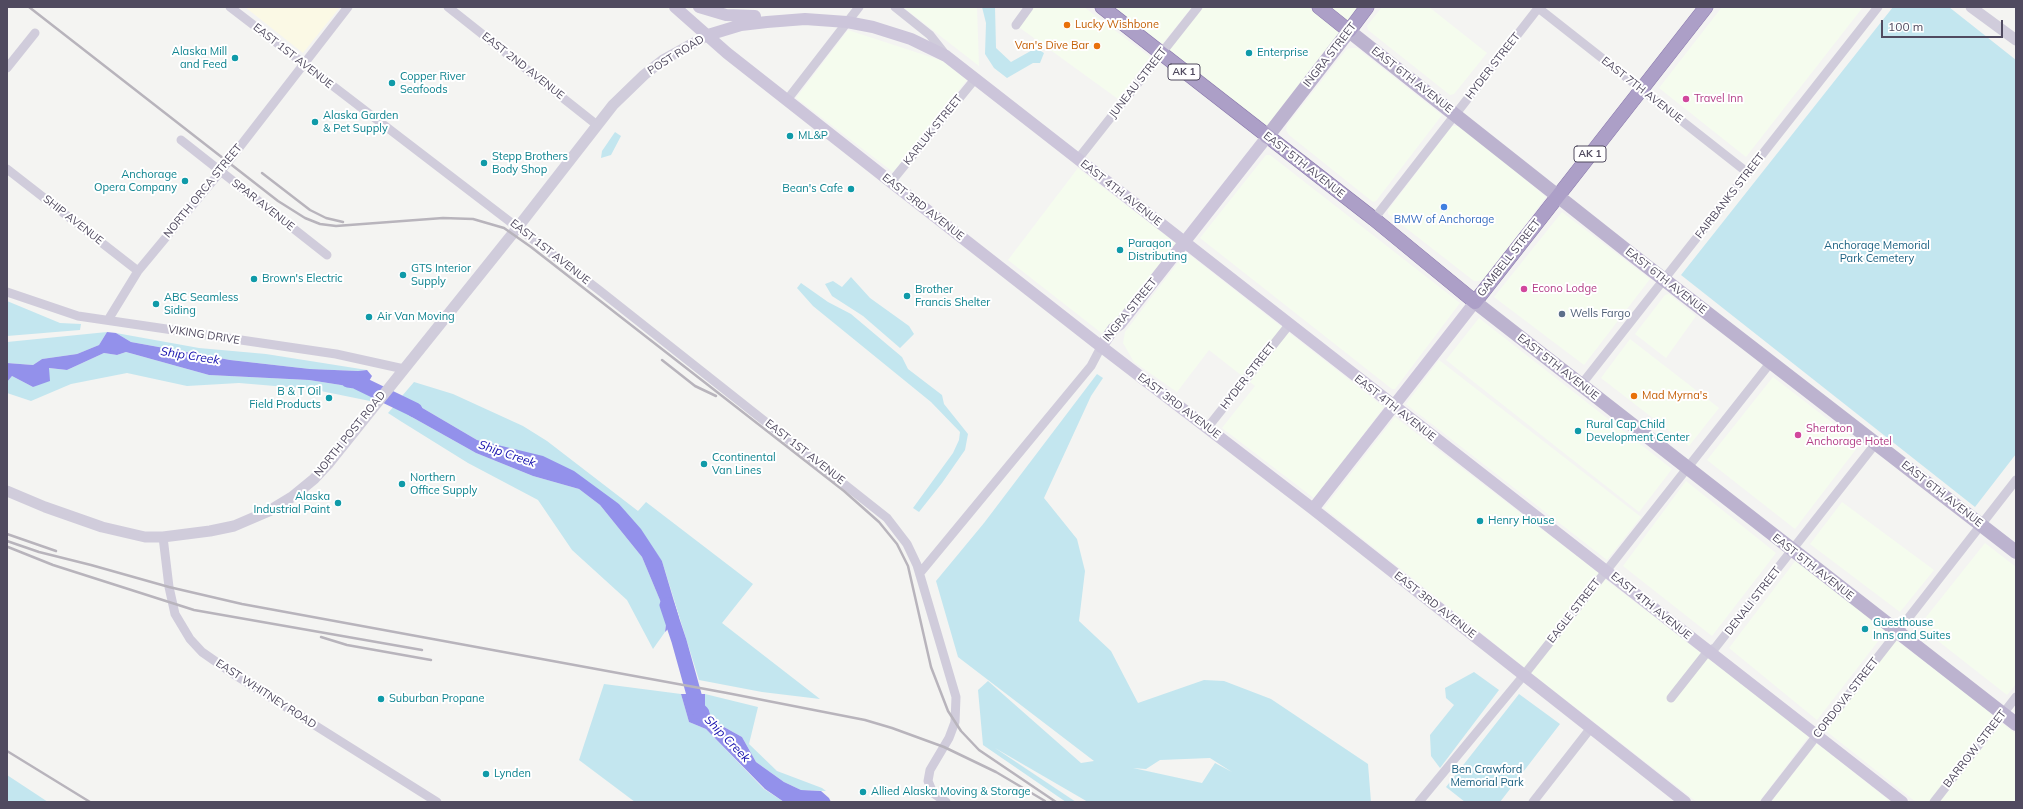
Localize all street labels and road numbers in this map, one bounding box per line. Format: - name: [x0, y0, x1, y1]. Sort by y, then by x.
- street label: INGRA STREET: [1301, 20, 1359, 90]
- street label: EAST 1ST AVENUE: [250, 21, 336, 91]
- street label: EAST 2ND AVENUE: [479, 30, 567, 102]
- street label: HYDER STREET: [1463, 30, 1523, 102]
- street label: POST ROAD: [645, 32, 707, 78]
- street label: EAST 6TH AVENUE: [1369, 44, 1455, 116]
- street label: JUNEAU STREET: [1106, 45, 1170, 121]
- street label: EAST 7TH AVENUE: [1599, 54, 1685, 126]
- road number: AK 1: [1168, 64, 1200, 80]
- street label: KARLUK STREET: [901, 92, 965, 168]
- street label: EAST 5TH AVENUE: [1261, 129, 1347, 201]
- street label: NORTH ORCA STREET: [161, 141, 245, 241]
- road number: AK 1: [1574, 146, 1606, 162]
- street label: FAIRBANKS STREET: [1693, 151, 1767, 241]
- street label: EAST 4TH AVENUE: [1078, 157, 1164, 229]
- street label: EAST 3RD AVENUE: [879, 171, 967, 243]
- street label: SPAR AVENUE: [229, 176, 297, 234]
- street label: SHIP AVENUE: [40, 192, 106, 248]
- street label: EAST 1ST AVENUE: [507, 217, 593, 287]
- street label: GAMBELL STREET: [1475, 217, 1543, 299]
- street label: EAST 6TH AVENUE: [1623, 245, 1709, 317]
- street label: INGRA STREET: [1100, 276, 1160, 344]
- street label: VIKING DRIVE: [167, 323, 241, 347]
- street label: EAST 5TH AVENUE: [1515, 331, 1601, 403]
- street label: HYDER STREET: [1218, 340, 1278, 412]
- street label: EAST 3RD AVENUE: [1135, 371, 1223, 441]
- street label: EAST 4TH AVENUE: [1352, 372, 1438, 444]
- street label: NORTH POST ROAD: [312, 389, 388, 479]
- street label: EAST 1ST AVENUE: [762, 417, 848, 487]
- street label: EAST 6TH AVENUE: [1899, 458, 1985, 530]
- street label: EAST 5TH AVENUE: [1770, 531, 1856, 603]
- street label: DENALI STREET: [1722, 564, 1784, 638]
- street label: EAST 3RD AVENUE: [1391, 569, 1479, 641]
- street label: EAST 4TH AVENUE: [1608, 570, 1694, 642]
- street label: EAGLE STREET: [1545, 576, 1603, 646]
- street label: CORDOVA STREET: [1811, 655, 1881, 741]
- street label: EAST WHITNEY ROAD: [213, 657, 319, 731]
- street label: BARROW STREET: [1941, 708, 2009, 790]

